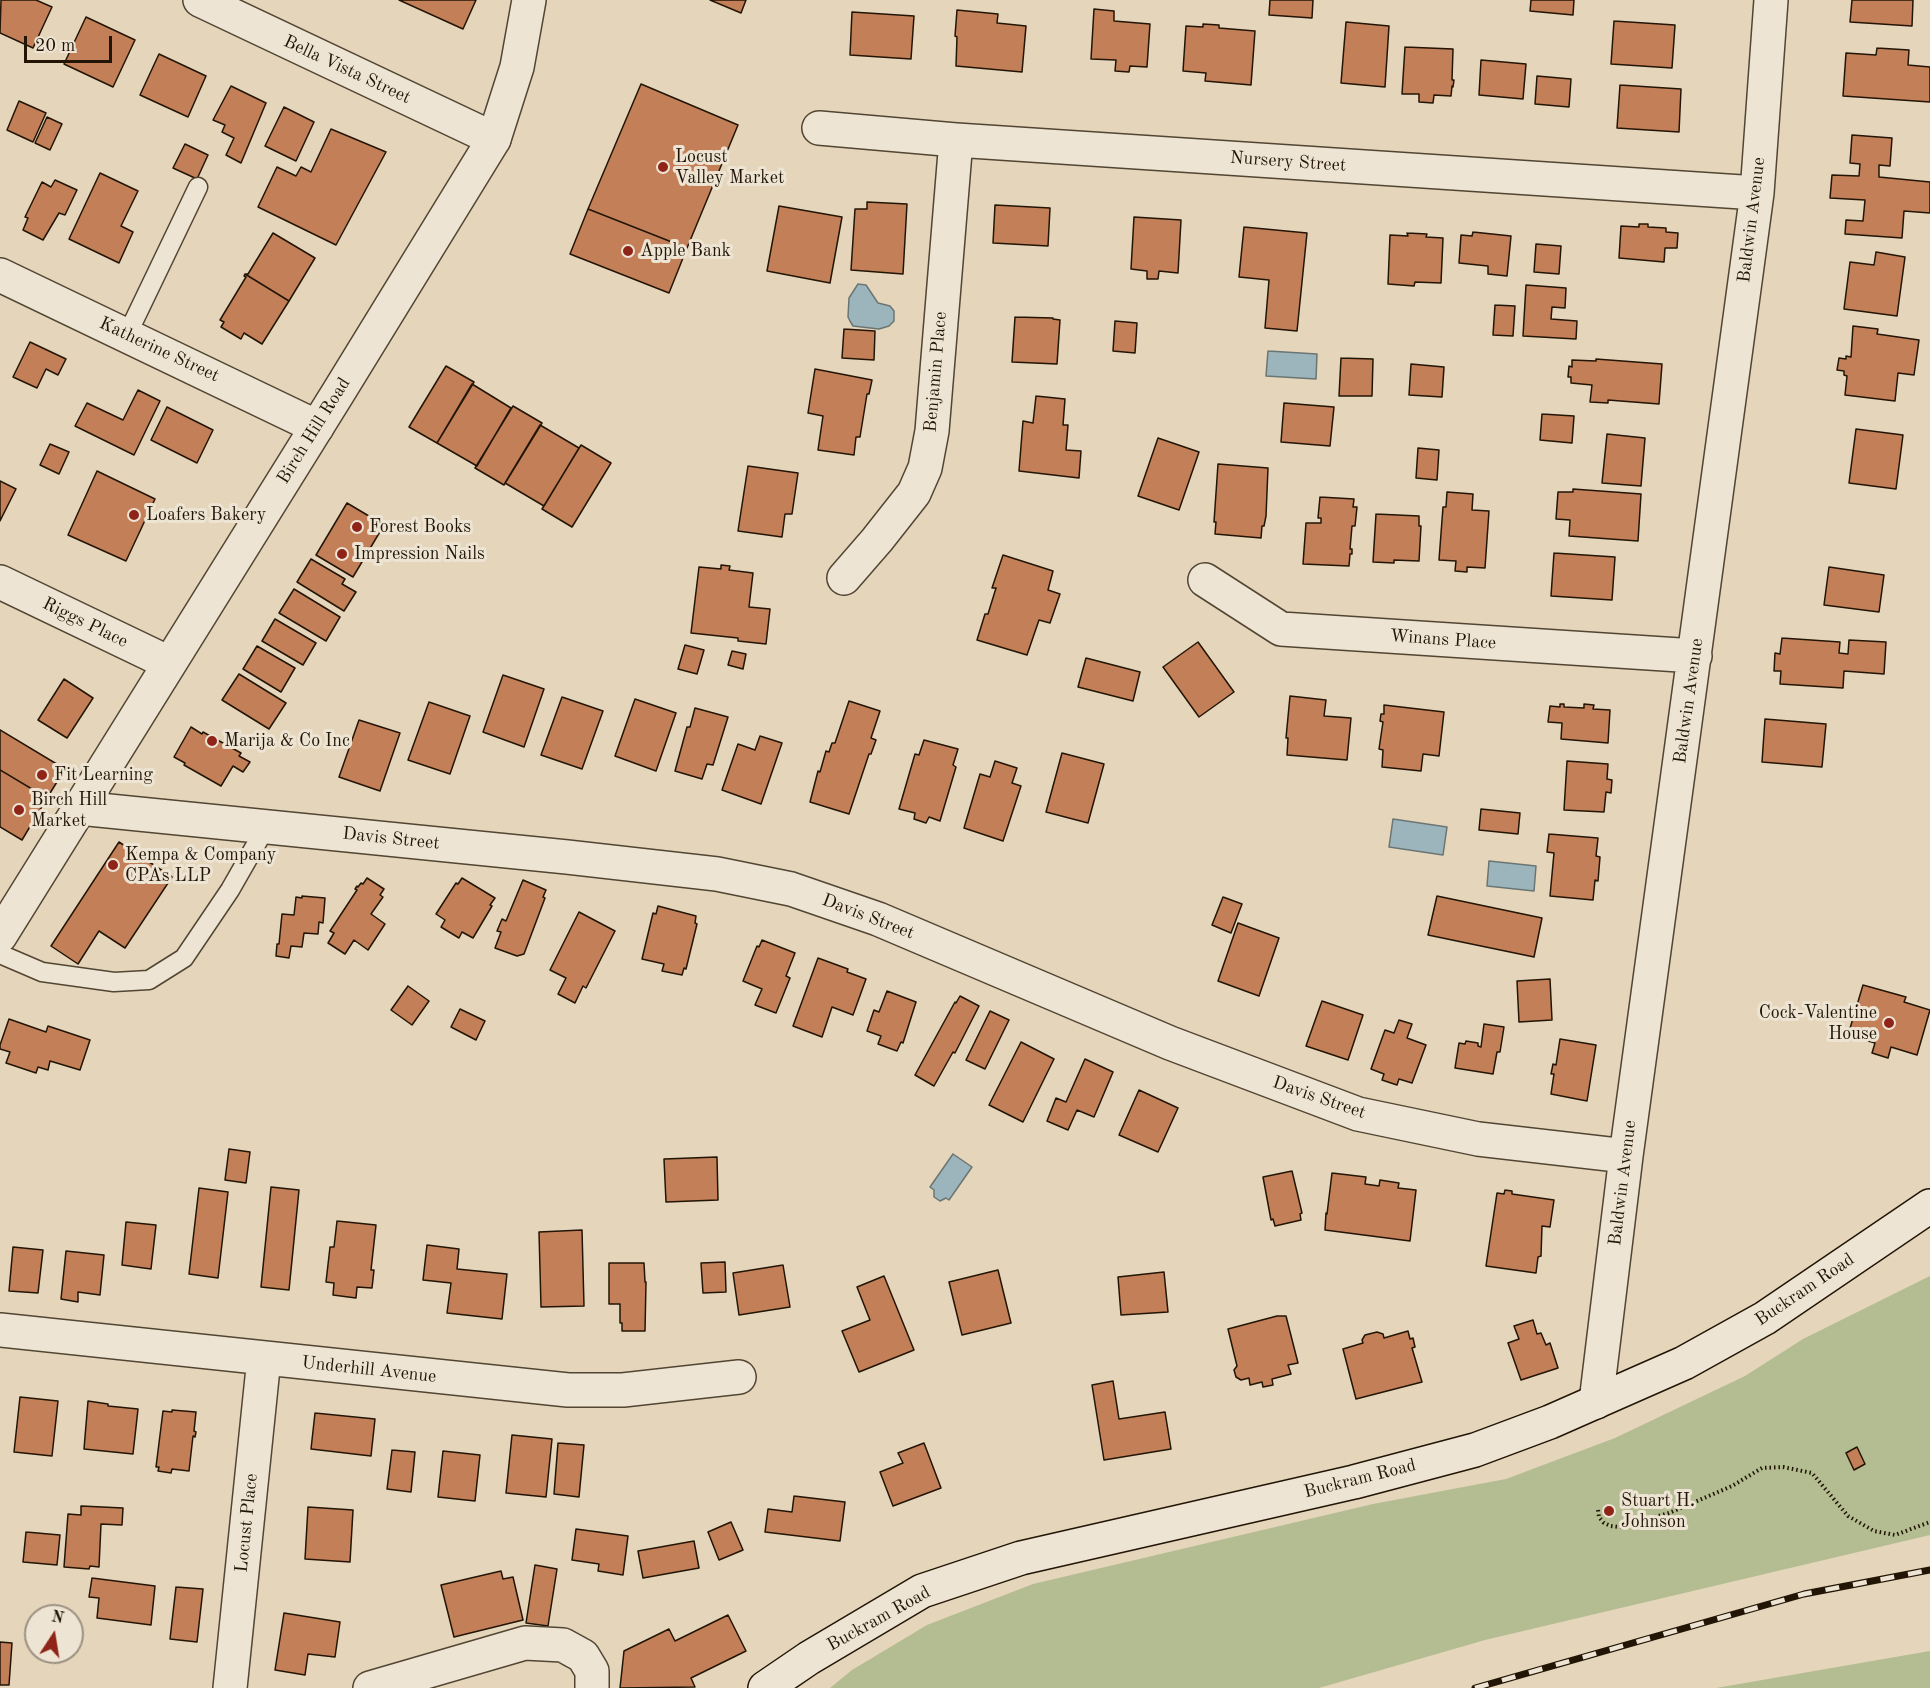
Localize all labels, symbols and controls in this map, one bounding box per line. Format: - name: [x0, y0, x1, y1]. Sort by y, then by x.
- scale bar: [27, 24, 116, 62]
- street label: Bella Vista Street: [280, 31, 414, 109]
- text: 20 m: [35, 37, 75, 55]
- place label: Locust Valley Market: [675, 146, 784, 188]
- street label: Nursery Street: [1229, 147, 1347, 177]
- street label: Baldwin Avenue: [1734, 156, 1770, 284]
- marker: Locust Valley Market: [656, 160, 670, 174]
- place label: Apple Bank: [640, 240, 731, 262]
- marker: Apple Bank: [621, 244, 635, 258]
- street label: Benjamin Place: [920, 311, 952, 433]
- street label: Katherine Street: [96, 313, 222, 387]
- street label: Birch Hill Road: [273, 374, 355, 488]
- place label: Loafers Bakery: [146, 504, 266, 526]
- marker: Loafers Bakery: [127, 508, 141, 522]
- place label: Forest Books: [369, 516, 471, 538]
- marker: Forest Books: [350, 520, 364, 534]
- place label: Impression Nails: [354, 543, 485, 565]
- marker: Impression Nails: [335, 547, 349, 561]
- street label: Riggs Place: [39, 593, 131, 653]
- street label: Winans Place: [1389, 626, 1497, 654]
- street label: Baldwin Avenue: [1670, 637, 1708, 765]
- place label: Marija & Co Inc: [224, 730, 350, 752]
- marker: Marija & Co Inc: [205, 734, 219, 748]
- place label: Fit Learning: [54, 764, 153, 786]
- marker: Fit Learning: [35, 768, 49, 782]
- place label: Birch Hill Market: [31, 789, 107, 832]
- marker: Birch Hill Market: [12, 803, 26, 817]
- street label: Davis Street: [341, 823, 441, 855]
- place label: Kempa & Company CPAs LLP: [125, 844, 276, 886]
- marker: Kempa & Company CPAs LLP: [106, 858, 120, 872]
- street label: Davis Street: [819, 889, 917, 945]
- place label: Cock-Valentine House: [1759, 1002, 1877, 1044]
- marker: Cock-Valentine House: [1882, 1016, 1896, 1030]
- street label: Davis Street: [1269, 1072, 1369, 1124]
- street label: Baldwin Avenue: [1605, 1119, 1641, 1247]
- street label: Buckram Road: [1751, 1249, 1859, 1331]
- street label: Underhill Avenue: [301, 1352, 437, 1388]
- street label: Buckram Road: [1302, 1455, 1418, 1503]
- street label: Locust Place: [231, 1472, 263, 1574]
- place label: Stuart H. Johnson: [1621, 1490, 1695, 1532]
- marker: Stuart H. Johnson: [1602, 1504, 1616, 1518]
- street label: Buckram Road: [823, 1582, 935, 1656]
- north arrow: [24, 1604, 84, 1664]
- text: N: [50, 1609, 65, 1627]

